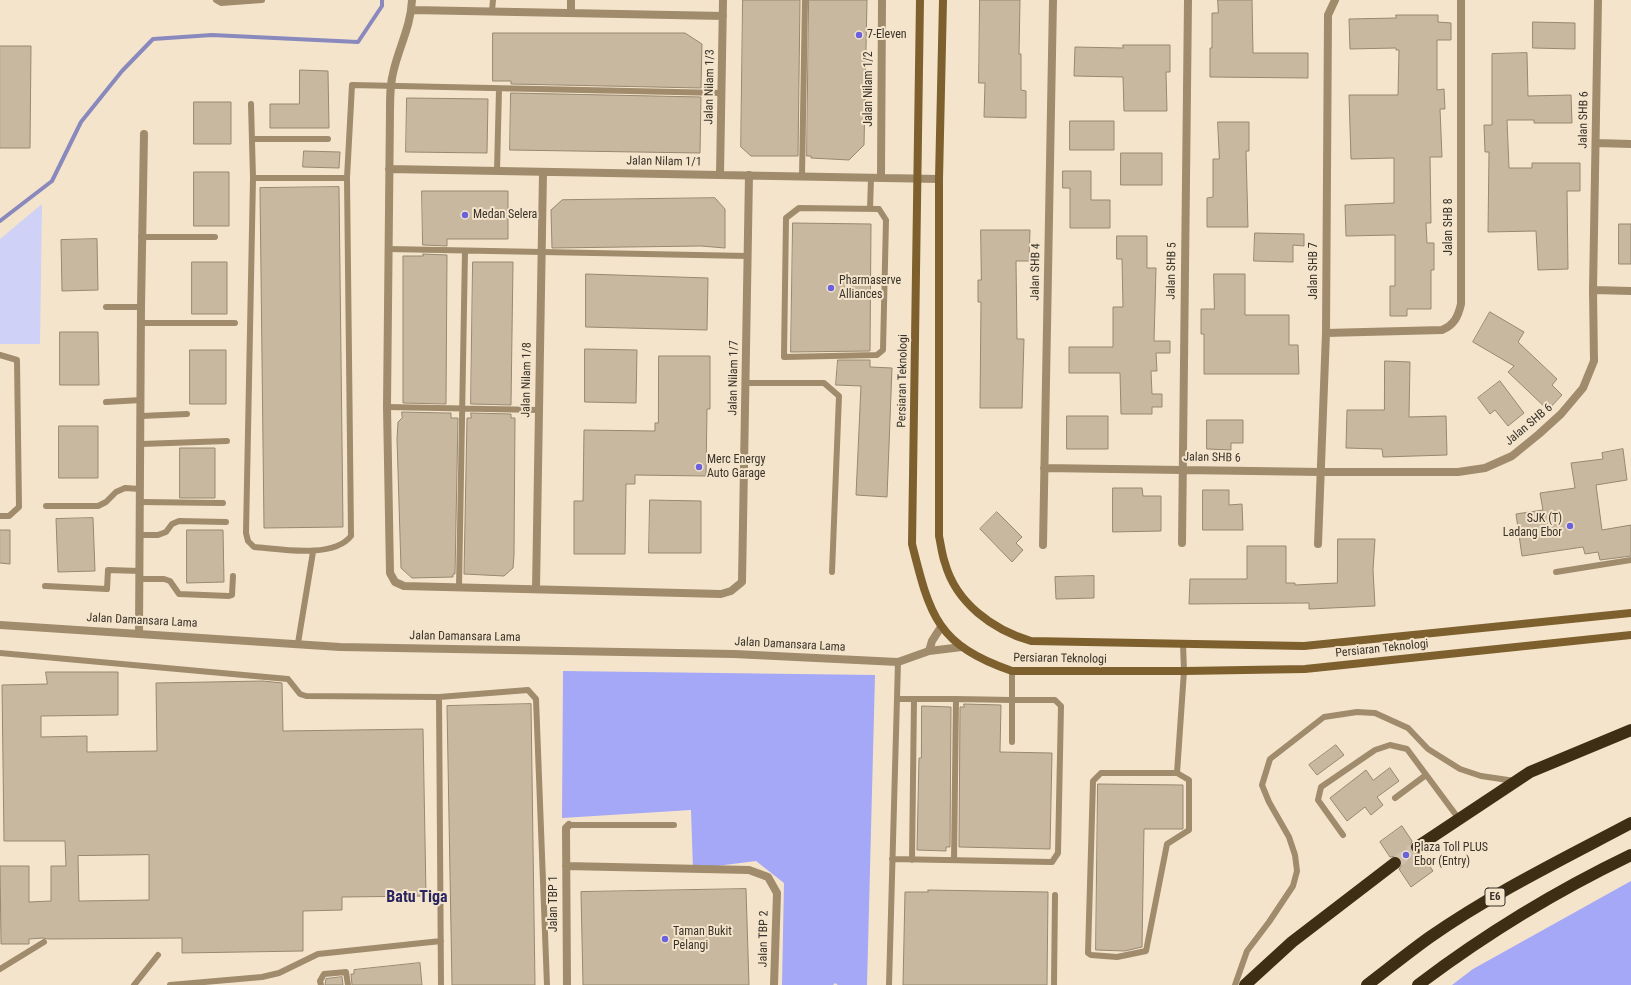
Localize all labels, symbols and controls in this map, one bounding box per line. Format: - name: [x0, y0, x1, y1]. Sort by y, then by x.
- place label: 7-Eleven: [867, 28, 907, 42]
- marker: 7-Eleven: [854, 30, 864, 40]
- street label: Jalan Nilam 1/3: [702, 49, 718, 125]
- street label: Jalan Nilam 1/2: [862, 51, 876, 127]
- street label: Jalan SHB 6: [1576, 91, 1592, 149]
- street label: Jalan Nilam 1/1: [626, 154, 702, 170]
- street label: Jalan SHB 8: [1442, 198, 1456, 256]
- place label: Medan Selera: [473, 208, 537, 222]
- marker: Medan Selera: [460, 210, 470, 220]
- street label: Jalan SHB 5: [1164, 242, 1180, 300]
- street label: Jalan SHB 7: [1307, 242, 1321, 300]
- street label: Jalan SHB 4: [1028, 243, 1044, 301]
- place label: Pharmaserve Alliances: [839, 274, 901, 302]
- marker: Pharmaserve Alliances: [826, 283, 836, 293]
- street label: Persiaran Teknologi: [895, 334, 911, 428]
- street label: Jalan Nilam 1/7: [726, 340, 742, 416]
- street label: Jalan Nilam 1/8: [519, 342, 535, 418]
- street label: Jalan SHB 6: [1502, 401, 1556, 449]
- street label: Jalan SHB 6: [1183, 450, 1241, 466]
- place label: Merc Energy Auto Garage: [707, 453, 765, 481]
- marker: Merc Energy Auto Garage: [694, 462, 704, 472]
- place label: SJK (T) Ladang Ebor: [1503, 512, 1562, 540]
- marker: SJK (T) Ladang Ebor: [1565, 521, 1575, 531]
- street label: Jalan Damansara Lama: [86, 611, 198, 631]
- street label: Jalan Damansara Lama: [409, 629, 521, 645]
- street label: Jalan Damansara Lama: [734, 635, 846, 655]
- street label: Persiaran Teknologi: [1335, 637, 1429, 661]
- street label: Persiaran Teknologi: [1013, 651, 1107, 667]
- place label: Plaza Toll PLUS Ebor (Entry): [1414, 841, 1488, 869]
- marker: Plaza Toll PLUS Ebor (Entry): [1401, 850, 1411, 860]
- street label: Jalan TBP 1: [547, 876, 561, 932]
- district label: Batu Tiga: [386, 888, 448, 908]
- road number: E6: [1485, 888, 1505, 906]
- street label: Jalan TBP 2: [756, 911, 772, 967]
- place label: Taman Bukit Pelangi: [673, 925, 732, 953]
- marker: Taman Bukit Pelangi: [660, 934, 670, 944]

